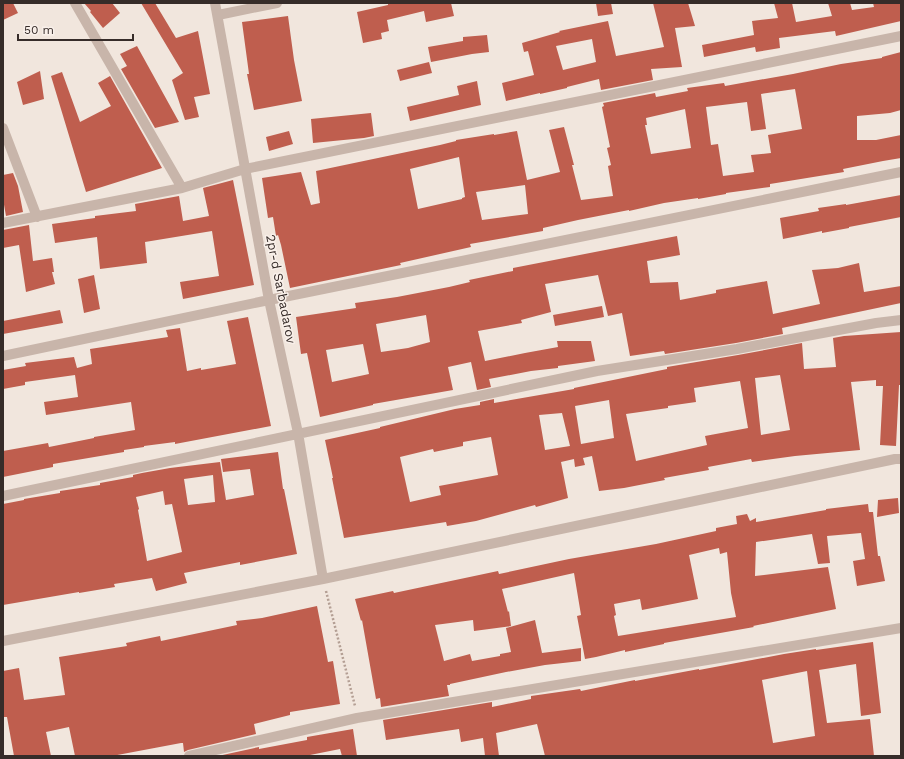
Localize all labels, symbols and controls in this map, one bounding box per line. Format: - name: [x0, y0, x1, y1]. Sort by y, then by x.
- scale bar: [18, 16, 133, 42]
- text: 50 m: [24, 23, 54, 37]
- street label: 2pr-d Sarbadarov: [263, 233, 299, 345]

